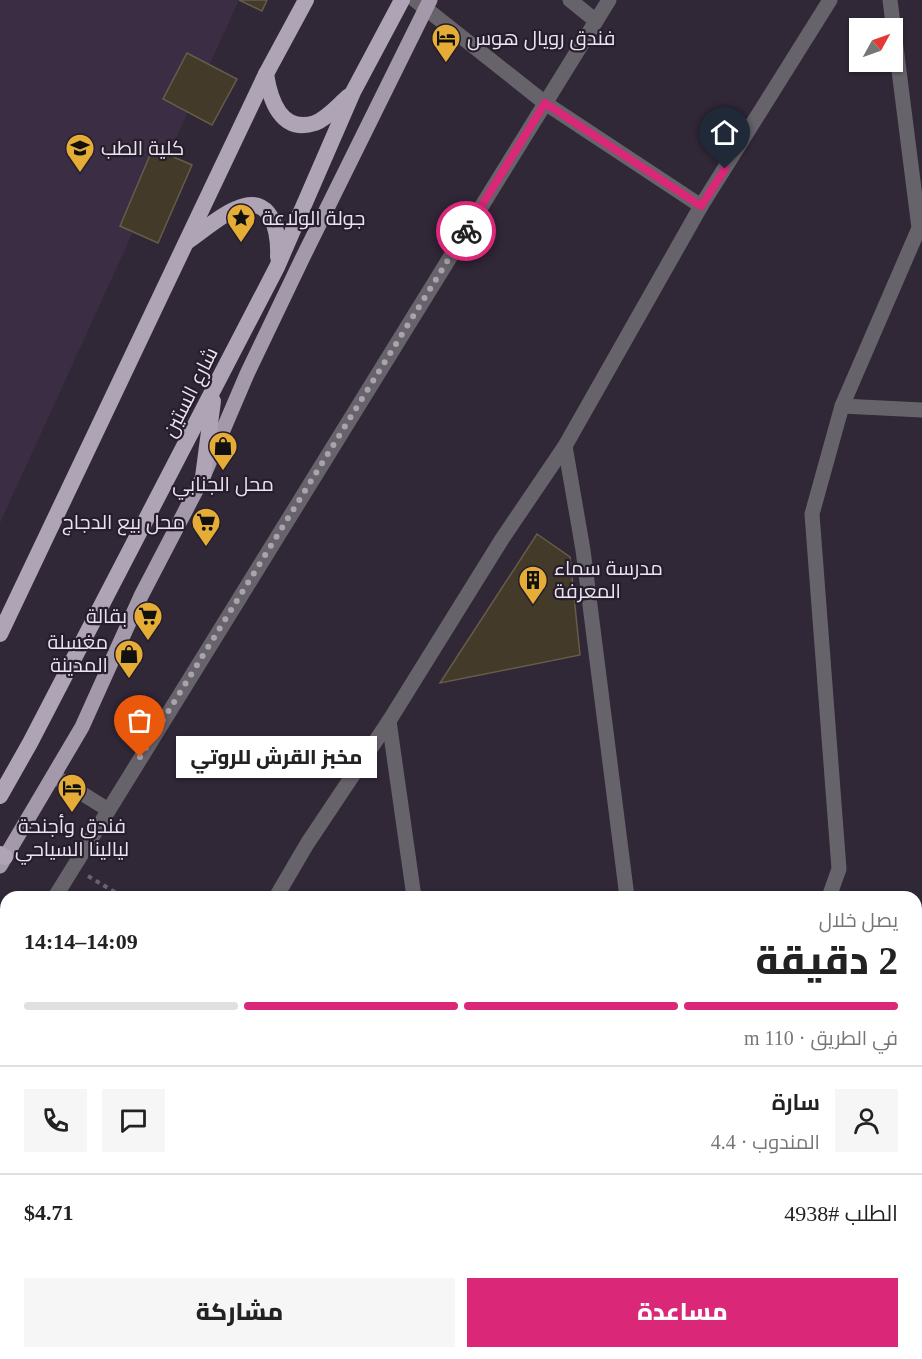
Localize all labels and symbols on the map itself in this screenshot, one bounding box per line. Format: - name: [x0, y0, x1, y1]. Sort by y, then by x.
- north arrow: [849, 18, 903, 72]
- hotel icon: فندق رويال هوس: [430, 22, 462, 64]
- place label: فندق رويال هوس: [467, 27, 615, 51]
- pin: [699, 107, 750, 169]
- school or university icon: كلية الطب: [64, 132, 96, 174]
- place label: كلية الطب: [101, 137, 184, 159]
- courier: [436, 201, 496, 261]
- place icon: جولة الولاعة: [225, 202, 257, 244]
- place label: جولة الولاعة: [262, 207, 365, 230]
- street label: شارع الستين: [158, 344, 225, 442]
- shop icon: محل الجنابي: [207, 430, 239, 472]
- place label: محل الجنابي: [172, 473, 274, 500]
- supermarket icon: محل بيع الدجاج: [190, 506, 222, 548]
- place label: محل بيع الدجاج: [62, 511, 185, 536]
- place label: مدرسة سماء المعرفة: [554, 557, 663, 603]
- building icon: مدرسة سماء المعرفة: [517, 564, 549, 606]
- supermarket icon: بقالة: [132, 600, 164, 642]
- place label: بقالة: [86, 605, 127, 627]
- place label: مغسلة المدينة: [48, 631, 108, 676]
- shop icon: مغسلة المدينة: [113, 638, 145, 680]
- pin: [114, 695, 165, 757]
- callout: مخبز القرش للروتي: [176, 736, 377, 778]
- hotel icon: فندق وأجنحة ليالينا السياحي: [56, 772, 88, 814]
- place label: فندق وأجنحة ليالينا السياحي: [15, 814, 129, 865]

